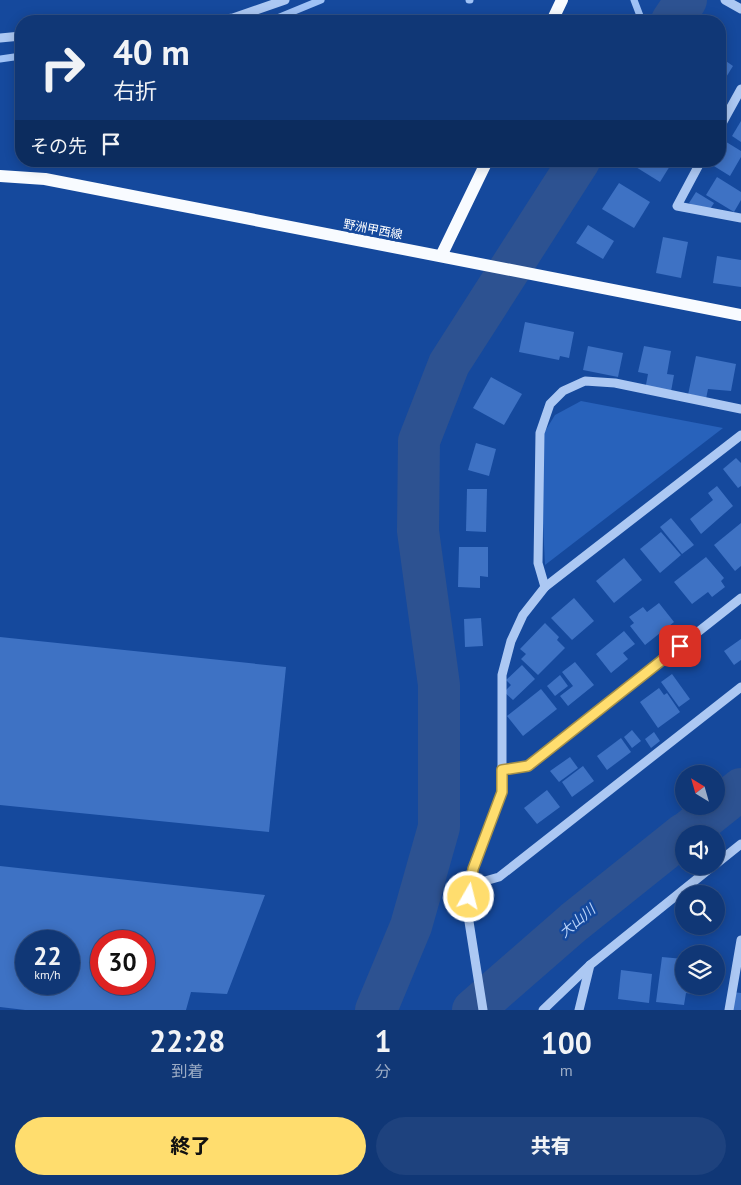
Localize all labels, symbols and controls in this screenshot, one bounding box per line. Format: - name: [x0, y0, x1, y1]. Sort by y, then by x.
- text: 40 m: [113, 29, 190, 75]
- icon: right: [30, 35, 95, 100]
- text: 右折: [113, 77, 157, 105]
- icon: arrive: [97, 130, 125, 158]
- text: その先: [30, 134, 87, 158]
- street label: 野洲甲西線: [342, 216, 404, 242]
- pin: [659, 625, 701, 667]
- icon: arrive: [666, 632, 694, 660]
- north arrow: [675, 765, 725, 815]
- map controls: [675, 765, 725, 995]
- button: sound: [675, 825, 725, 875]
- position arrow: [442, 870, 494, 922]
- button: search: [675, 885, 725, 935]
- water label: 大山川: [555, 899, 600, 941]
- speed limit sign: 30: [90, 930, 155, 995]
- text: 22: [33, 940, 62, 972]
- button: layers: [675, 945, 725, 995]
- text: km/h: [34, 967, 61, 982]
- text: 22:28: [149, 1021, 225, 1060]
- text: 1: [375, 1021, 392, 1060]
- text: 100: [541, 1023, 592, 1062]
- text: m: [560, 1060, 573, 1080]
- text: 到着: [171, 1061, 203, 1081]
- text: 分: [375, 1061, 391, 1081]
- button: 終了: [15, 1117, 366, 1175]
- button: 共有: [376, 1117, 726, 1175]

